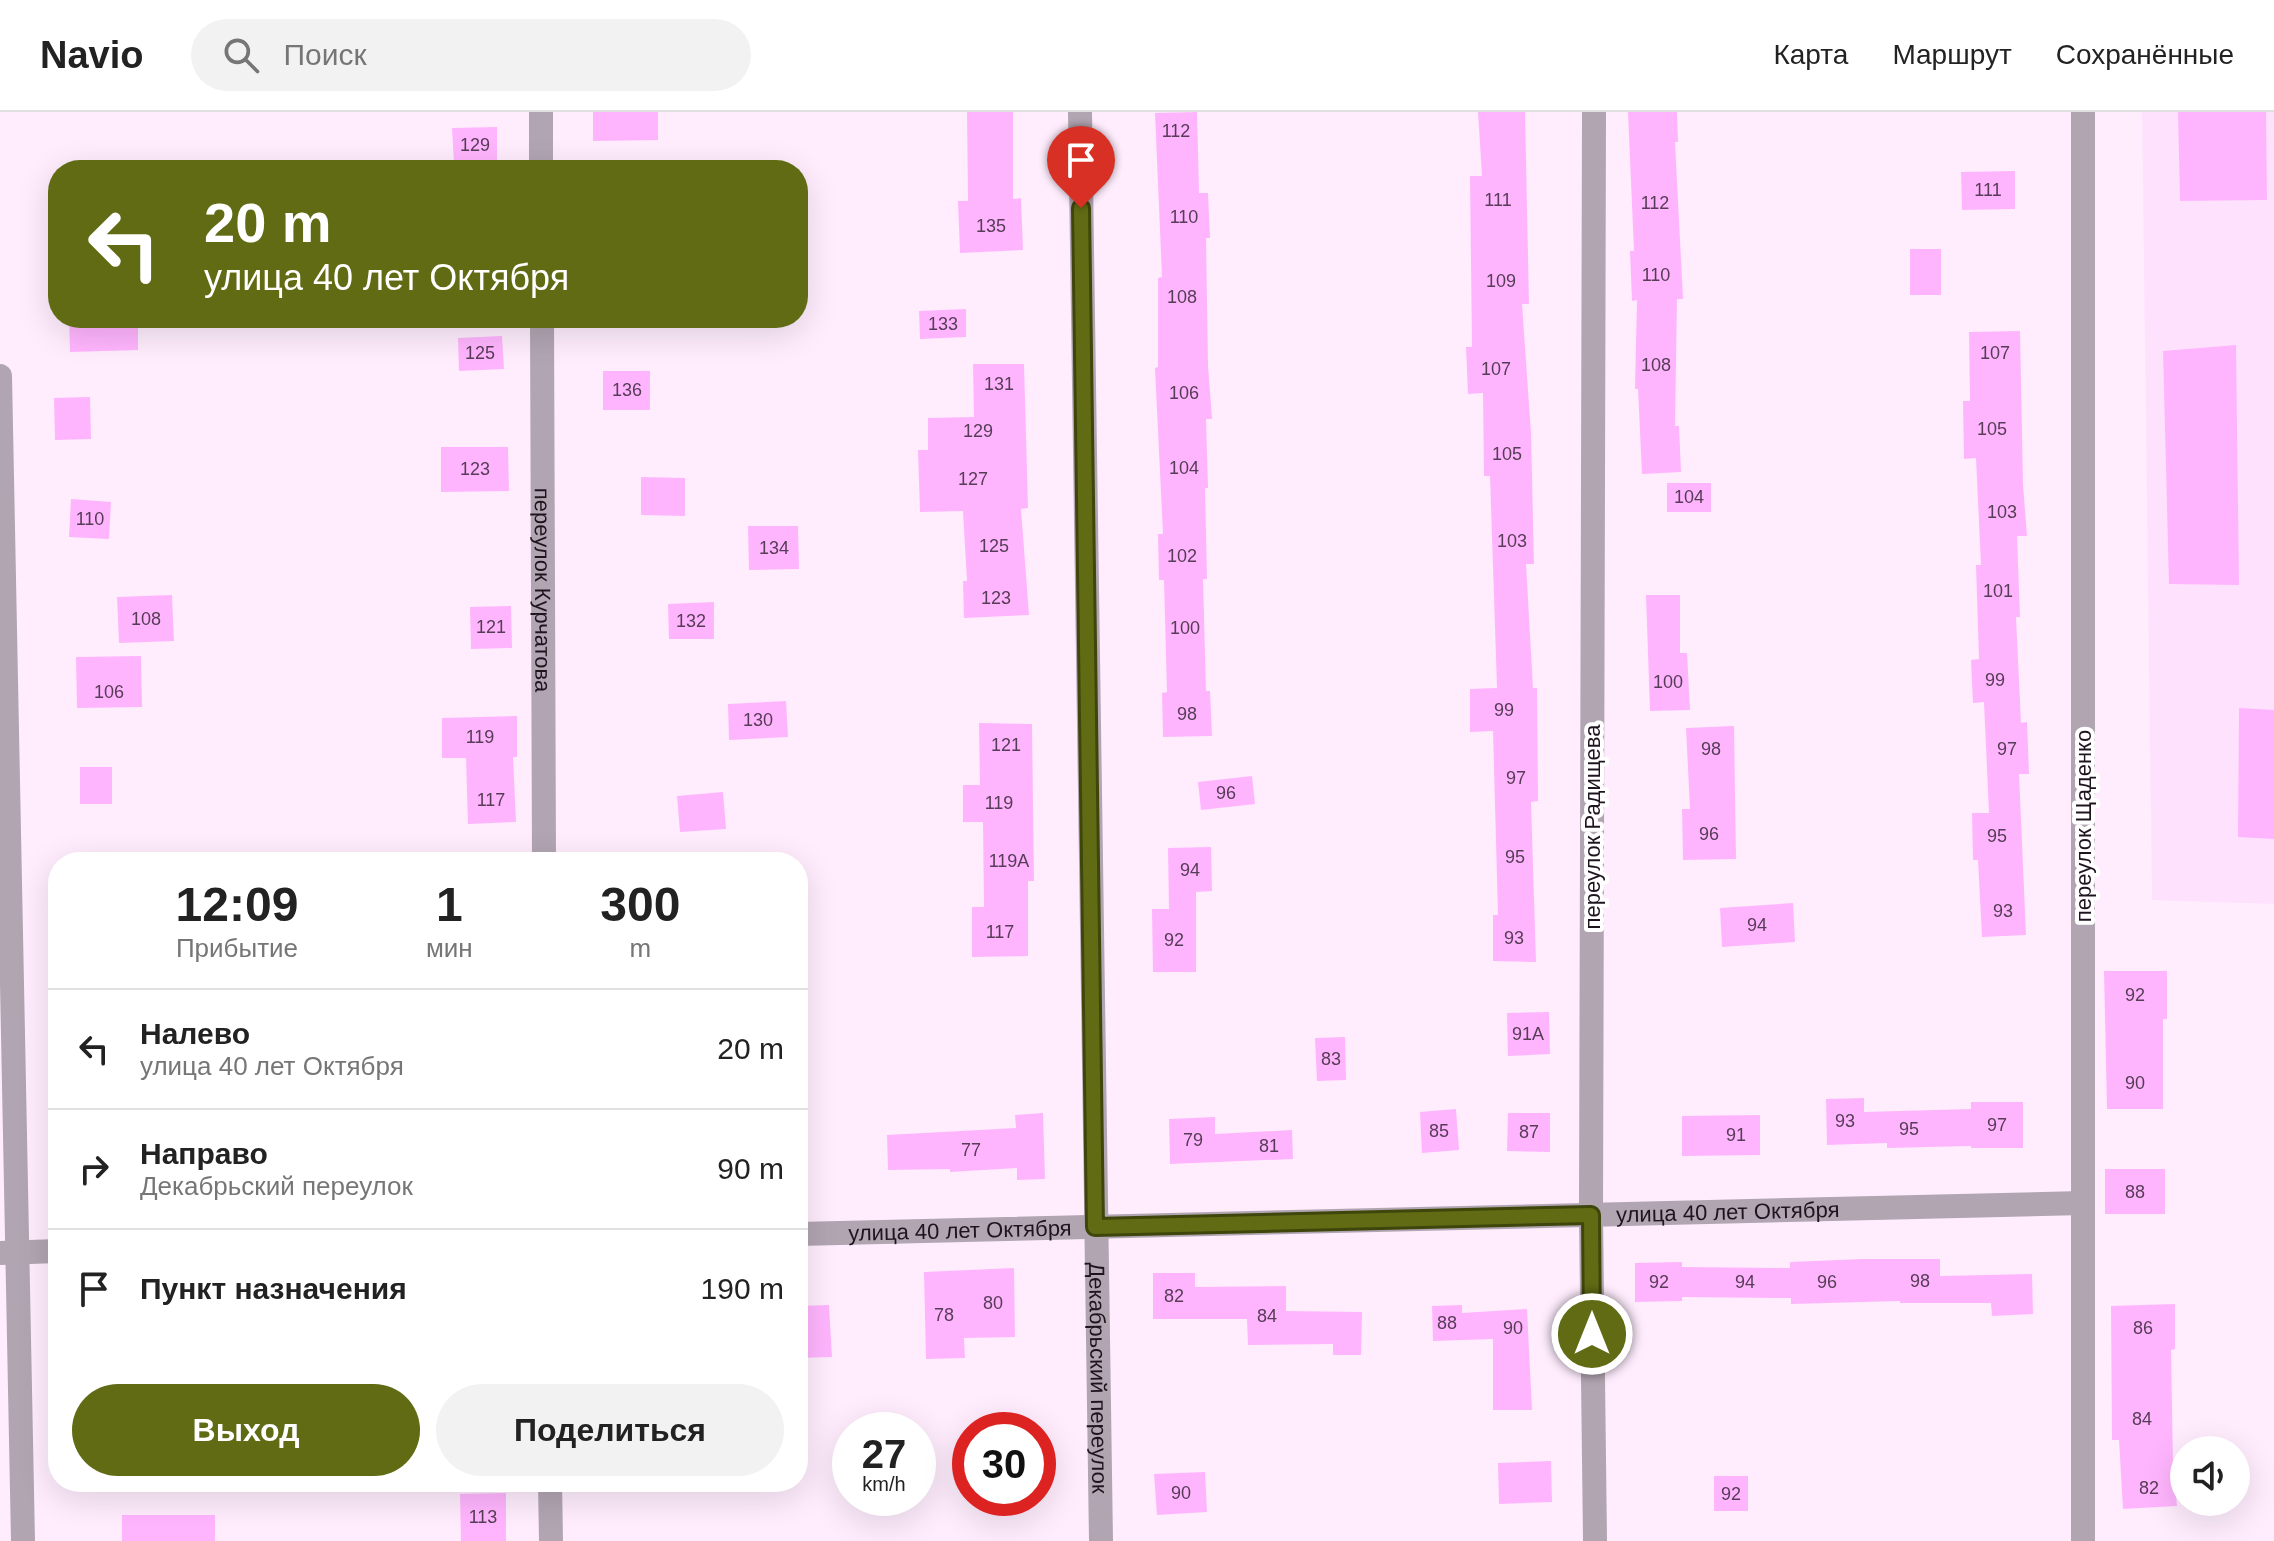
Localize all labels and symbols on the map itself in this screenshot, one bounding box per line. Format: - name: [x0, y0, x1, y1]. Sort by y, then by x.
- house number: 112: [1162, 121, 1190, 141]
- pin: [1047, 126, 1115, 208]
- house number: 129: [460, 135, 490, 155]
- house number: 111: [1974, 180, 2002, 200]
- house number: 111: [1484, 190, 1512, 210]
- house number: 112: [1641, 193, 1669, 213]
- house number: 110: [1170, 207, 1198, 227]
- house number: 135: [976, 216, 1006, 236]
- house number: 110: [1642, 265, 1670, 285]
- house number: 109: [1486, 271, 1516, 291]
- house number: 108: [1167, 287, 1197, 307]
- house number: 133: [928, 314, 958, 334]
- house number: 125: [465, 343, 495, 363]
- house number: 107: [1980, 343, 2010, 363]
- house number: 108: [1641, 355, 1671, 375]
- house number: 107: [1481, 359, 1511, 379]
- house number: 131: [984, 374, 1014, 394]
- house number: 136: [612, 380, 642, 400]
- house number: 106: [1169, 383, 1199, 403]
- house number: 105: [1977, 419, 2007, 439]
- house number: 129: [963, 421, 993, 441]
- house number: 105: [1492, 444, 1522, 464]
- house number: 104: [1169, 458, 1199, 478]
- house number: 123: [460, 459, 490, 479]
- house number: 127: [958, 469, 988, 489]
- house number: 104: [1674, 487, 1704, 507]
- street label: переулок Курчатова: [530, 488, 555, 693]
- house number: 103: [1987, 502, 2017, 522]
- house number: 110: [76, 509, 104, 529]
- house number: 103: [1497, 531, 1527, 551]
- house number: 125: [979, 536, 1009, 556]
- house number: 134: [759, 538, 789, 558]
- house number: 102: [1167, 546, 1197, 566]
- house number: 101: [1983, 581, 2013, 601]
- house number: 123: [981, 588, 1011, 608]
- house number: 108: [131, 609, 161, 629]
- house number: 132: [676, 611, 706, 631]
- house number: 121: [476, 617, 506, 637]
- house number: 100: [1170, 618, 1200, 638]
- house number: 99: [1985, 670, 2005, 690]
- house number: 100: [1653, 672, 1683, 692]
- house number: 106: [94, 682, 124, 702]
- house number: 99: [1494, 700, 1514, 720]
- house number: 98: [1177, 704, 1197, 724]
- house number: 130: [743, 710, 773, 730]
- street label: переулок Радищева: [1580, 724, 1605, 930]
- house number: 119: [466, 727, 494, 747]
- street label: переулок Щаденко: [2071, 730, 2096, 922]
- house number: 121: [991, 735, 1021, 755]
- house number: 98: [1701, 739, 1721, 759]
- house number: 97: [1997, 739, 2017, 759]
- house number: 97: [1506, 768, 1526, 788]
- house number: 96: [1216, 783, 1236, 803]
- house number: 117: [477, 790, 505, 810]
- house number: 119: [985, 793, 1013, 813]
- house number: 96: [1699, 824, 1719, 844]
- house number: 95: [1987, 826, 2007, 846]
- house number: 95: [1505, 847, 1525, 867]
- house number: 119А: [989, 851, 1029, 871]
- house number: 94: [1180, 860, 1200, 880]
- house number: 93: [1993, 901, 2013, 921]
- house number: 94: [1747, 915, 1767, 935]
- house number: 117: [986, 922, 1014, 942]
- house number: 93: [1504, 928, 1524, 948]
- house number: 92: [1164, 930, 1184, 950]
- house number: 92: [2125, 985, 2145, 1005]
- house number: 91А: [1512, 1024, 1544, 1044]
- house number: 83: [1321, 1049, 1341, 1069]
- house number: 90: [2125, 1073, 2145, 1093]
- house number: 93: [1835, 1111, 1855, 1131]
- house number: 97: [1987, 1115, 2007, 1135]
- house number: 95: [1899, 1119, 1919, 1139]
- house number: 85: [1429, 1121, 1449, 1141]
- house number: 87: [1519, 1122, 1539, 1142]
- house number: 91: [1726, 1125, 1746, 1145]
- house number: 79: [1183, 1130, 1203, 1150]
- house number: 81: [1259, 1136, 1279, 1156]
- house number: 77: [961, 1140, 981, 1160]
- house number: 88: [2125, 1182, 2145, 1202]
- street label: улица 40 лет Октября: [1616, 1197, 1840, 1227]
- street label: улица 40 лет Октября: [848, 1215, 1072, 1246]
- street label: Декабрьский переулок: [1084, 1262, 1112, 1494]
- house number: 98: [1910, 1271, 1930, 1291]
- house number: 92: [1649, 1272, 1669, 1292]
- house number: 94: [1735, 1272, 1755, 1292]
- house number: 96: [1817, 1272, 1837, 1292]
- house number: 82: [1164, 1286, 1184, 1306]
- position arrow: [1550, 1292, 1634, 1376]
- house number: 80: [983, 1293, 1003, 1313]
- house number: 78: [934, 1305, 954, 1325]
- house number: 84: [1257, 1306, 1277, 1326]
- house number: 88: [1437, 1313, 1457, 1333]
- house number: 90: [1503, 1318, 1523, 1338]
- house number: 86: [2133, 1318, 2153, 1338]
- house number: 84: [2132, 1409, 2152, 1429]
- speed limit sign: 30: [952, 1412, 1056, 1516]
- house number: 82: [2139, 1478, 2159, 1498]
- house number: 90: [1171, 1483, 1191, 1503]
- house number: 92: [1721, 1484, 1741, 1504]
- house number: 113: [469, 1507, 497, 1527]

